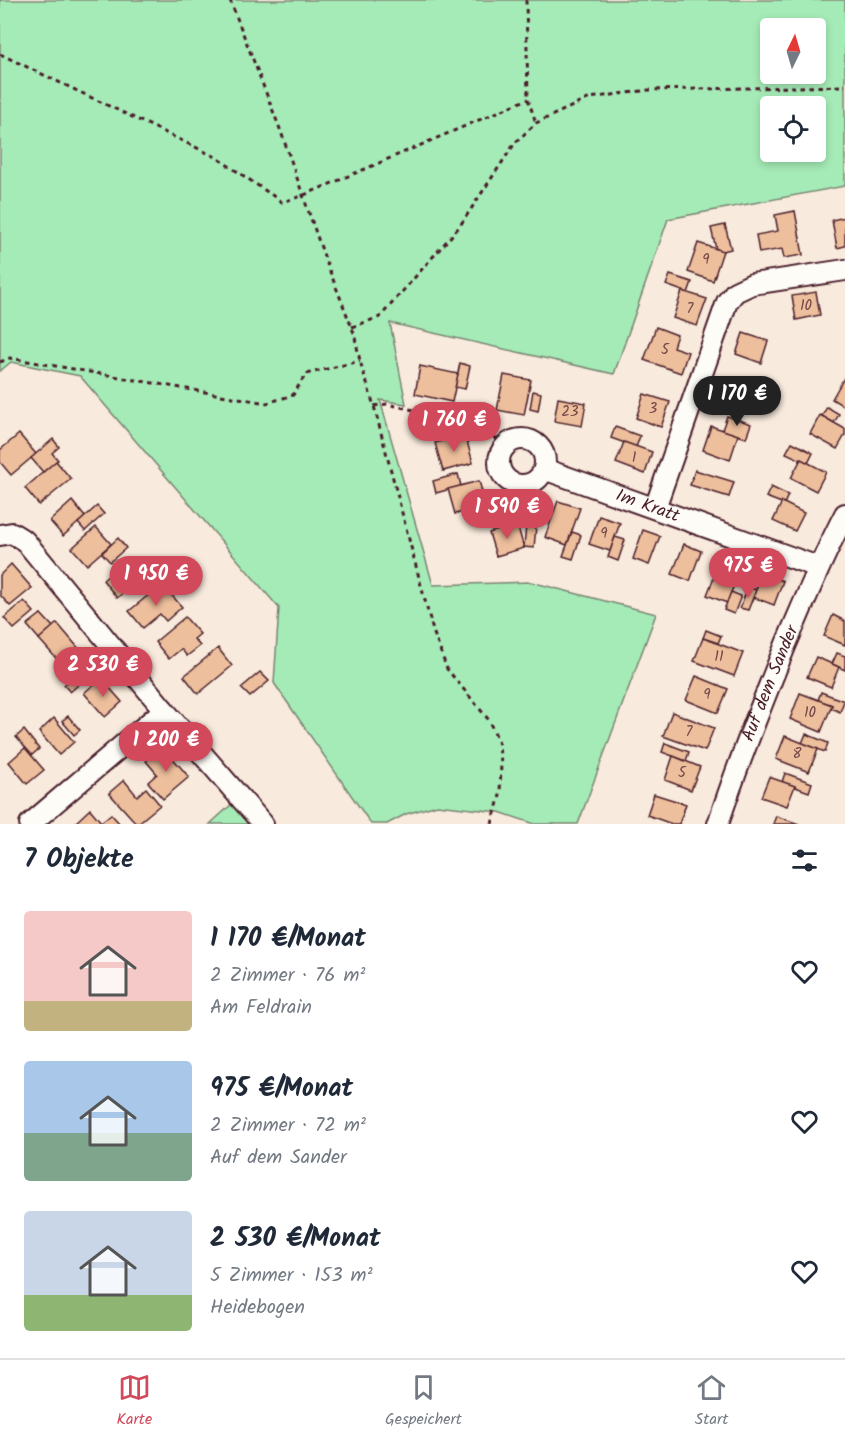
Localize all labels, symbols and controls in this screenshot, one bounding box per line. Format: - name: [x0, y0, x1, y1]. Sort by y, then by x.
- north arrow: [760, 18, 826, 84]
- map controls: [760, 18, 826, 162]
- button: locate: [760, 96, 826, 162]
- house number: 9: [702, 248, 710, 272]
- house number: 10: [800, 294, 813, 318]
- house number: 7: [687, 297, 695, 321]
- house number: 5: [661, 338, 670, 362]
- pin: 1 170 €: [682, 376, 792, 427]
- text: 1 170 €: [707, 379, 767, 411]
- house number: 3: [649, 397, 658, 421]
- house number: 23: [561, 400, 579, 424]
- pin: 1 760 €: [399, 402, 509, 453]
- text: 1 760 €: [422, 405, 486, 437]
- house number: 1: [632, 446, 637, 470]
- street label: Im Kratt: [612, 481, 685, 531]
- pin: 1 590 €: [452, 489, 562, 540]
- text: 1 590 €: [475, 492, 539, 524]
- house number: 9: [600, 522, 608, 546]
- pin: 975 €: [706, 548, 790, 599]
- text: 975 €: [723, 551, 773, 583]
- pin: 1 950 €: [101, 556, 211, 607]
- text: 1 950 €: [124, 559, 188, 591]
- street label: Auf dem Sander: [734, 620, 807, 746]
- house number: 11: [714, 645, 724, 669]
- pin: 2 530 €: [48, 647, 158, 698]
- text: 2 530 €: [67, 650, 139, 682]
- house number: 9: [703, 683, 711, 707]
- house number: 10: [804, 701, 817, 725]
- house number: 7: [686, 720, 694, 744]
- pin: 1 200 €: [111, 722, 221, 773]
- text: 1 200 €: [133, 725, 199, 757]
- house number: 8: [792, 742, 802, 766]
- house number: 5: [678, 761, 687, 785]
- text: 7 Objekte: [24, 839, 134, 881]
- icon: filters: [788, 844, 821, 877]
- text: 1 170 €/Monat: [210, 918, 366, 960]
- icon: home: [72, 935, 144, 1007]
- icon: heart: [788, 955, 821, 988]
- text: 2 Zimmer · 76 m²: [210, 960, 365, 992]
- text: Am Feldrain: [210, 992, 312, 1024]
- text: 975 €/Monat: [210, 1068, 353, 1110]
- icon: home: [72, 1085, 144, 1157]
- icon: heart: [788, 1105, 821, 1138]
- text: 2 Zimmer · 72 m²: [210, 1110, 366, 1142]
- text: Auf dem Sander: [210, 1142, 347, 1174]
- text: 2 530 €/Monat: [210, 1218, 381, 1260]
- icon: home: [72, 1235, 144, 1307]
- icon: heart: [788, 1255, 821, 1288]
- text: 5 Zimmer · 153 m²: [210, 1260, 373, 1292]
- text: Heidebogen: [210, 1292, 305, 1324]
- tab: Karte: [116, 1371, 152, 1432]
- tab: Gespeichert: [385, 1371, 462, 1432]
- tab: Start: [695, 1371, 729, 1432]

